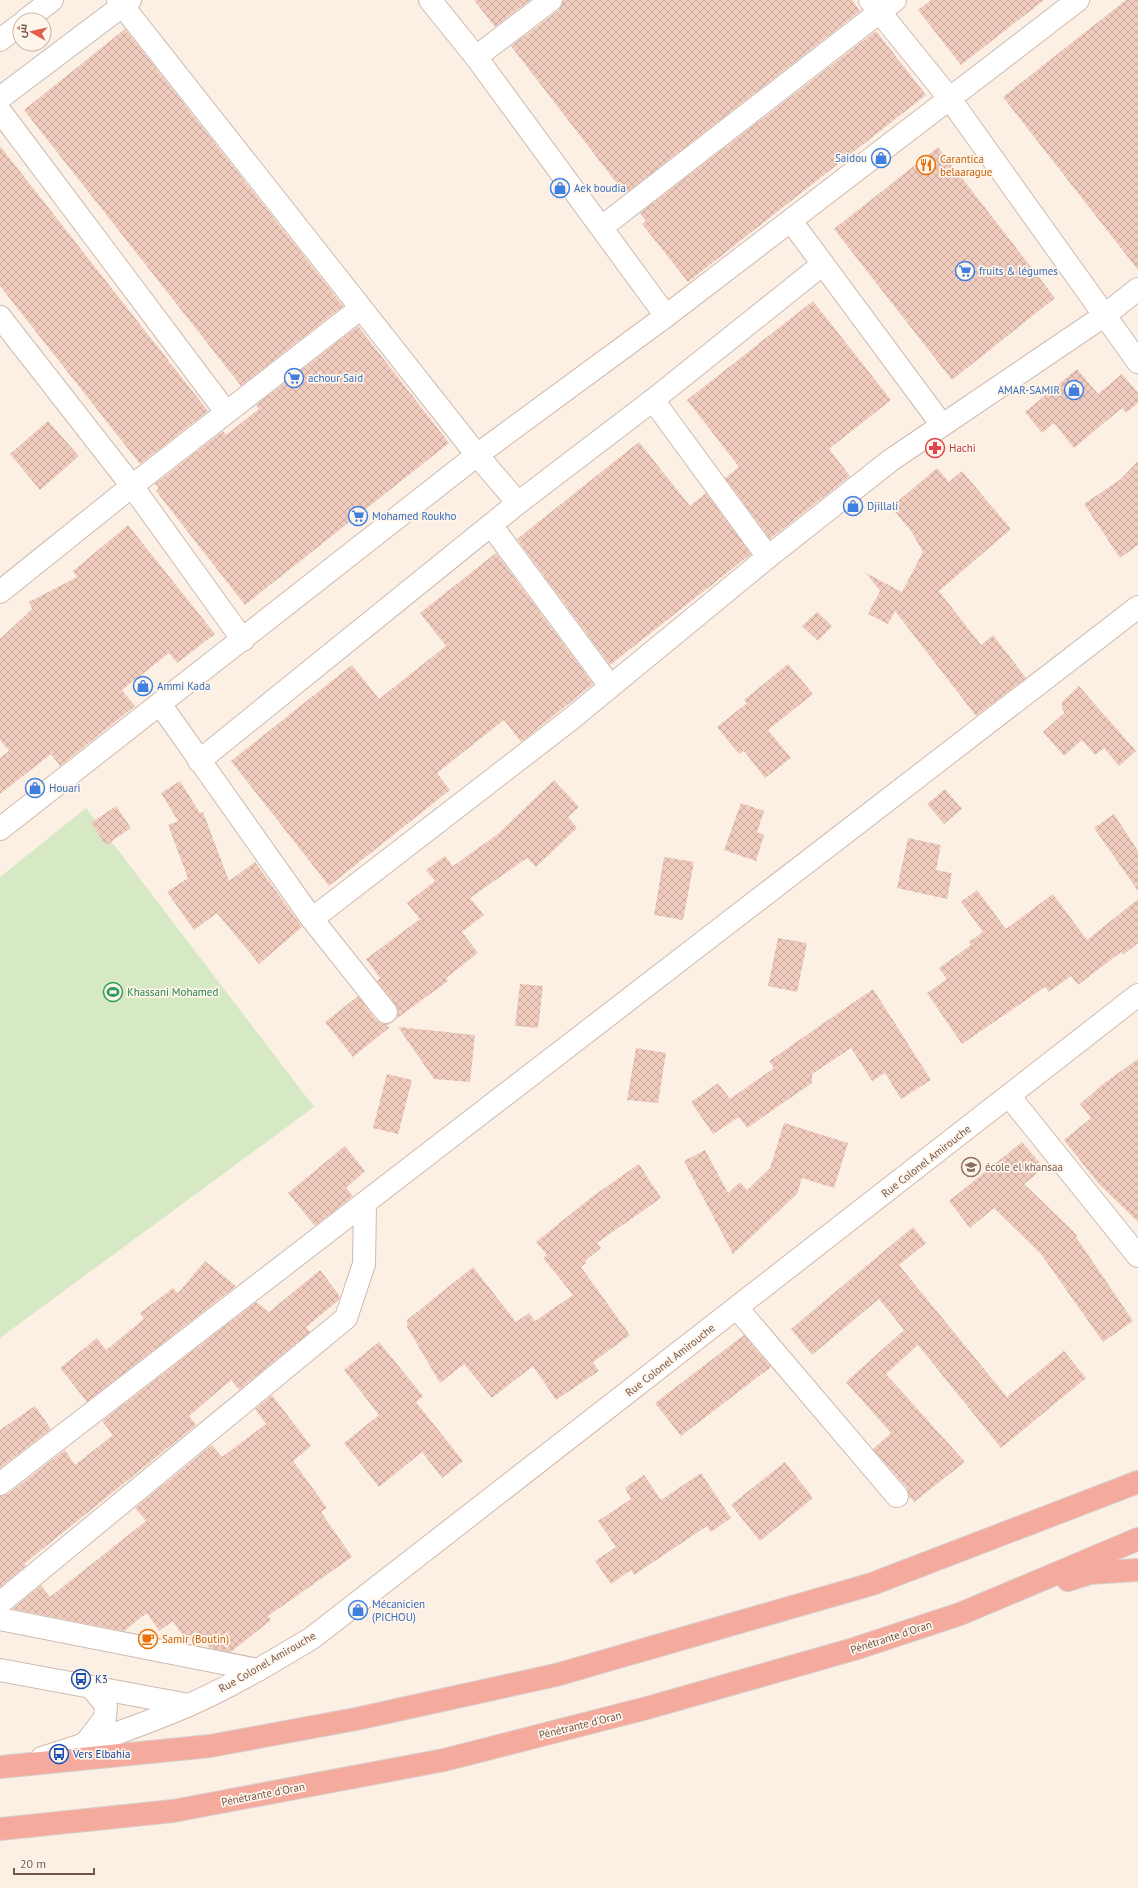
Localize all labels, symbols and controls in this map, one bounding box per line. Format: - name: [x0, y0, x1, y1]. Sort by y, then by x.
- north arrow: [12, 12, 52, 52]
- text: ش: [14, 23, 30, 39]
- shop icon: Saidou: [870, 147, 892, 169]
- place label: Saidou: [835, 151, 867, 165]
- place label: Carantica belaarague: [940, 152, 993, 179]
- restaurant icon: Carantica belaarague: [915, 154, 937, 176]
- shop icon: Aek boudia: [549, 177, 571, 199]
- place label: Aek boudia: [574, 181, 626, 195]
- supermarket icon: fruits & légumes: [954, 260, 976, 282]
- place label: fruits & légumes: [979, 264, 1058, 278]
- supermarket icon: achour Said: [283, 367, 305, 389]
- place label: achour Said: [308, 371, 363, 385]
- shop icon: AMAR-SAMIR: [1063, 379, 1085, 401]
- place label: AMAR-SAMIR: [998, 383, 1060, 397]
- pharmacy icon: Hachi: [924, 437, 946, 459]
- place label: Hachi: [949, 441, 976, 455]
- shop icon: Djillali: [842, 495, 864, 517]
- place label: Djillali: [867, 499, 898, 513]
- supermarket icon: Mohamed Roukho: [347, 505, 369, 527]
- place label: Mohamed Roukho: [372, 509, 457, 523]
- shop icon: Ammi Kada: [132, 675, 154, 697]
- place label: Ammi Kada: [157, 679, 210, 693]
- shop icon: Houari: [24, 777, 46, 799]
- place label: Houari: [49, 781, 80, 795]
- sports icon: Khassani Mohamed: [102, 981, 124, 1003]
- place label: Khassani Mohamed: [127, 985, 218, 999]
- street label: Rue Colonel Amirouche: [878, 1121, 974, 1200]
- school or university icon: école el khansaa: [960, 1156, 982, 1178]
- place label: école el khansaa: [985, 1160, 1063, 1174]
- street label: Rue Colonel Amirouche: [622, 1320, 718, 1399]
- place label: Mécanicien (PICHOU): [372, 1597, 425, 1624]
- shop icon: Mécanicien (PICHOU): [347, 1599, 369, 1621]
- street label: Pénétrante d'Oran: [849, 1617, 933, 1657]
- cafe icon: Samir (Boutin): [137, 1628, 159, 1650]
- street label: Rue Colonel Amirouche: [216, 1628, 318, 1695]
- place label: Samir (Boutin): [162, 1632, 229, 1646]
- bus stop icon: K3: [70, 1668, 92, 1690]
- place label: K3: [95, 1672, 108, 1686]
- street label: Pénétrante d'Oran: [537, 1708, 623, 1742]
- bus stop icon: Vers Elbahia: [48, 1743, 70, 1765]
- place label: Vers Elbahia: [72, 1747, 130, 1761]
- street label: Pénétrante d'Oran: [220, 1779, 306, 1809]
- scale bar: [14, 1850, 94, 1876]
- text: 20 m: [20, 1856, 46, 1871]

